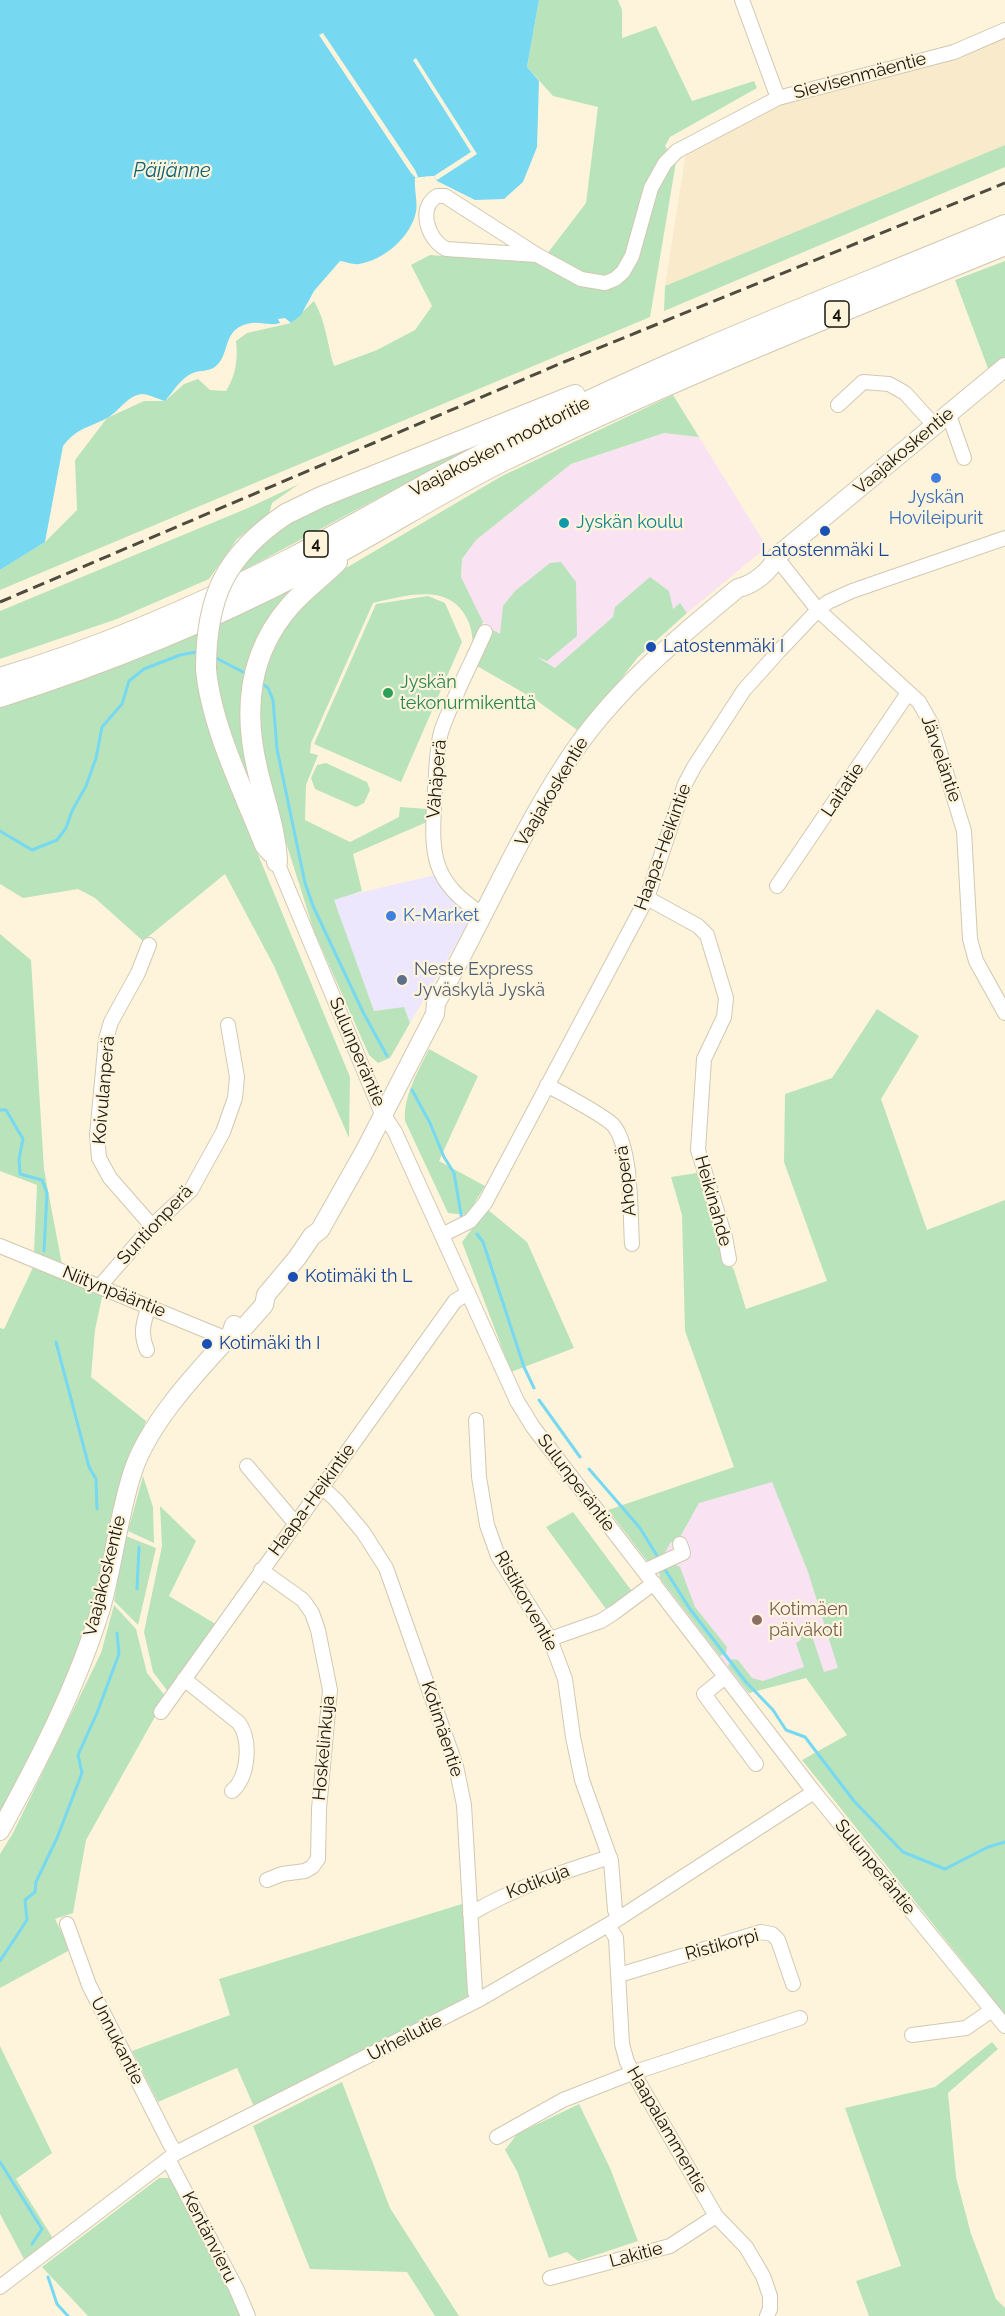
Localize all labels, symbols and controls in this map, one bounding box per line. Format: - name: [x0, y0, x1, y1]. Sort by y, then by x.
- street label: Sievisenmäentie: [791, 48, 929, 104]
- water label: Päijänne: [133, 159, 211, 183]
- road number: 4: [825, 301, 849, 327]
- street label: Vaajakosken moottoritie: [406, 392, 594, 502]
- street label: Vaajakoskentie: [850, 403, 958, 499]
- marker: Jyskän Hovileipurit: [929, 471, 943, 485]
- place label: Jyskän Hovileipurit: [889, 487, 983, 530]
- place label: Jyskän koulu: [576, 512, 683, 534]
- marker: Jyskän koulu: [557, 516, 571, 530]
- marker: Latostenmäki L: [818, 524, 832, 538]
- road number: 4: [304, 531, 328, 557]
- place label: Latostenmäki L: [761, 540, 889, 562]
- place label: Latostenmäki I: [663, 636, 784, 658]
- marker: Latostenmäki I: [644, 640, 658, 654]
- place label: Jyskän tekonurmikenttä: [400, 672, 536, 714]
- marker: Jyskän tekonurmikenttä: [381, 686, 395, 700]
- street label: Järveläntie: [916, 713, 966, 805]
- street label: Vaajakoskentie: [511, 733, 593, 851]
- street label: Vähäperä: [423, 739, 451, 819]
- street label: Laitatie: [817, 759, 869, 821]
- street label: Haapa-Heikintie: [630, 781, 696, 913]
- place label: K-Market: [403, 905, 479, 927]
- marker: K-Market: [384, 909, 398, 923]
- place label: Neste Express Jyväskylä Jyskä: [414, 959, 545, 1002]
- marker: Neste Express Jyväskylä Jyskä: [395, 973, 409, 987]
- street label: Sulunperäntie: [324, 994, 390, 1110]
- street label: Koivulanperä: [88, 1035, 120, 1145]
- street label: Ahoperä: [611, 1144, 641, 1218]
- street label: Heikinahde: [690, 1153, 736, 1249]
- street label: Suntionperä: [113, 1181, 197, 1269]
- street label: Niitynpääntie: [59, 1261, 169, 1323]
- place label: Kotimäki th L: [305, 1266, 413, 1288]
- marker: Kotimäki th L: [286, 1270, 300, 1284]
- place label: Kotimäki th I: [219, 1333, 321, 1355]
- marker: Kotimäki th I: [200, 1337, 214, 1351]
- street label: Sulunperäntie: [532, 1430, 620, 1536]
- street label: Haapa-Heikintie: [264, 1440, 360, 1560]
- street label: Vaajakoskentie: [80, 1513, 130, 1639]
- street label: Ristikorventie: [490, 1547, 562, 1655]
- place label: Kotimäen päiväkoti: [769, 1599, 848, 1642]
- marker: Kotimäen päiväkoti: [750, 1613, 764, 1627]
- street label: Kotimäentie: [416, 1678, 468, 1780]
- street label: Hoskelinkuja: [309, 1694, 339, 1802]
- street label: Sulunperäntie: [830, 1815, 920, 1919]
- street label: Kotikuja: [503, 1860, 573, 1904]
- street label: Ristikorpi: [683, 1925, 761, 1965]
- street label: Unnukantie: [86, 1994, 148, 2088]
- street label: Urheilutie: [364, 2010, 446, 2066]
- street label: Haapalammentie: [622, 2063, 712, 2197]
- street label: Kentänvieru: [177, 2188, 241, 2286]
- street label: Lakitie: [607, 2238, 665, 2272]

